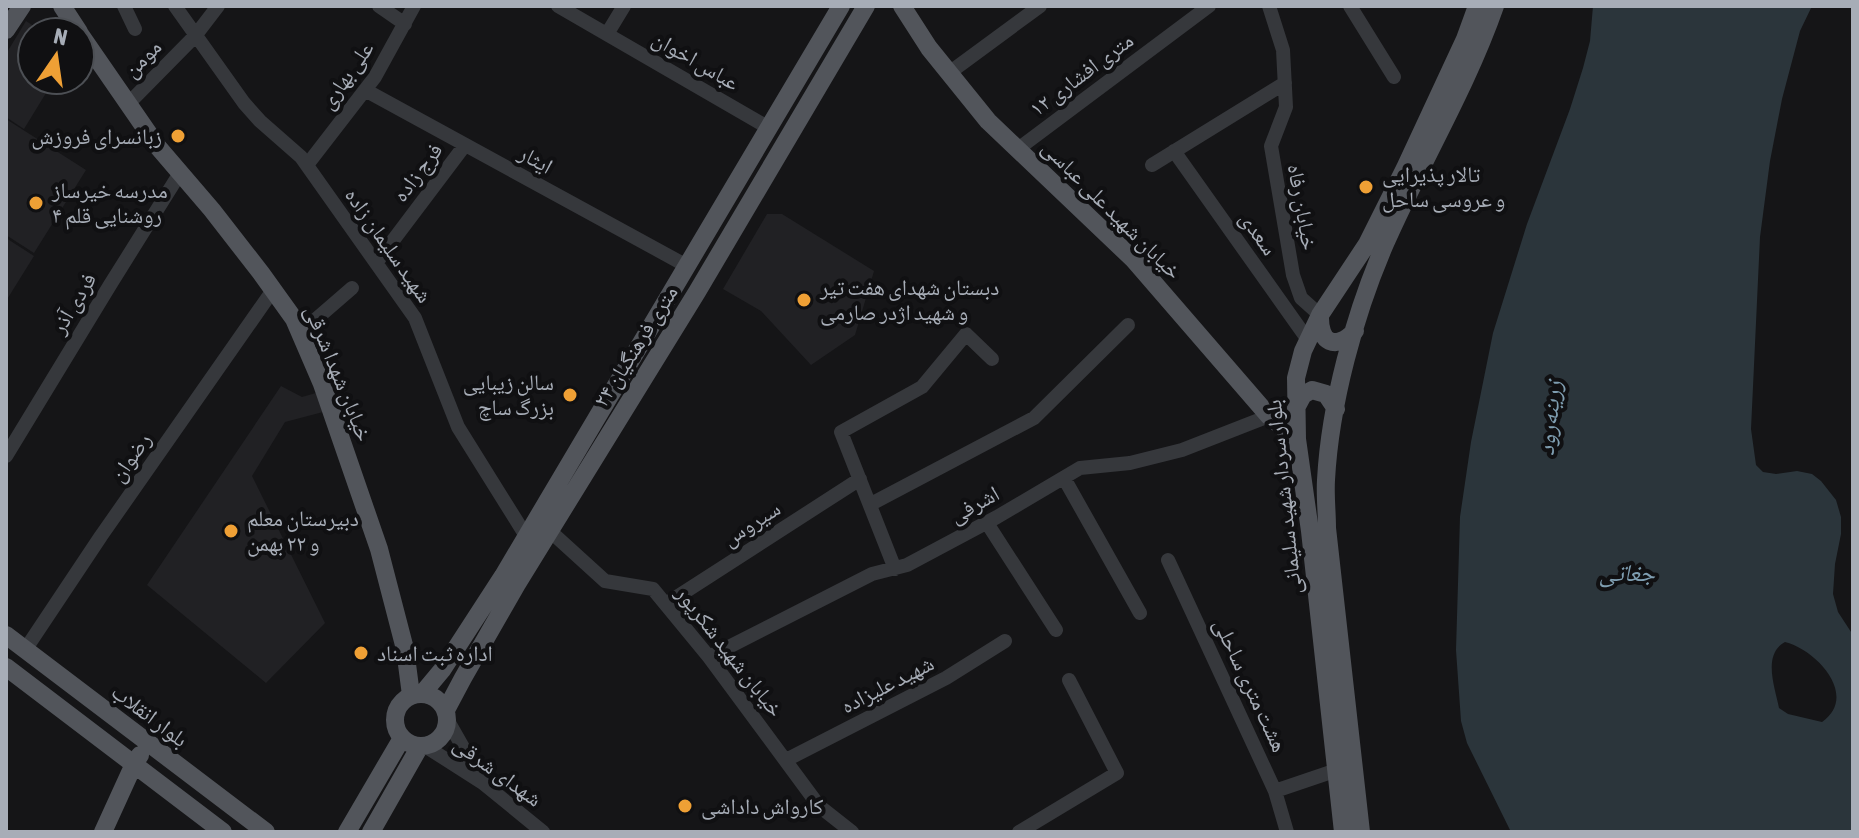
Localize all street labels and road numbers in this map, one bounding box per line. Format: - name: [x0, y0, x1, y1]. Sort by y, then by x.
- street label: عباس اخوان: [647, 25, 744, 96]
- street label: ۱۲ متری افشاری: [1024, 27, 1139, 122]
- street label: مومن: [118, 34, 167, 83]
- street label: علی بهاری: [313, 36, 379, 114]
- street label: خیابان شهید علی عباسی: [1036, 134, 1187, 285]
- street label: فرج زاده: [386, 137, 448, 207]
- street label: ایثار: [514, 139, 558, 179]
- street label: خیابان رفاه: [1282, 162, 1323, 252]
- street label: شهید سلیمان زاده: [339, 183, 438, 308]
- street label: سعدی: [1234, 206, 1283, 261]
- street label: فردی آذر: [44, 268, 102, 340]
- street label: ۲۴ متری فرهنگیان: [587, 280, 684, 412]
- street label: خیابان شهدا شرقی: [299, 301, 378, 445]
- street label: بلوار سردار شهید سلیمانی: [1260, 398, 1307, 596]
- street label: رضوان: [104, 427, 157, 487]
- street label: اشرفی: [945, 480, 1004, 529]
- street label: سیروس: [717, 495, 785, 552]
- street label: خیابان شهید شکرپور: [669, 580, 789, 722]
- street label: هشت متری ساحلی: [1208, 614, 1293, 757]
- street label: شهید علیزاده: [836, 650, 938, 718]
- street label: بلوار انقلاب: [107, 678, 193, 752]
- street label: شهدای شرقی: [448, 730, 547, 813]

